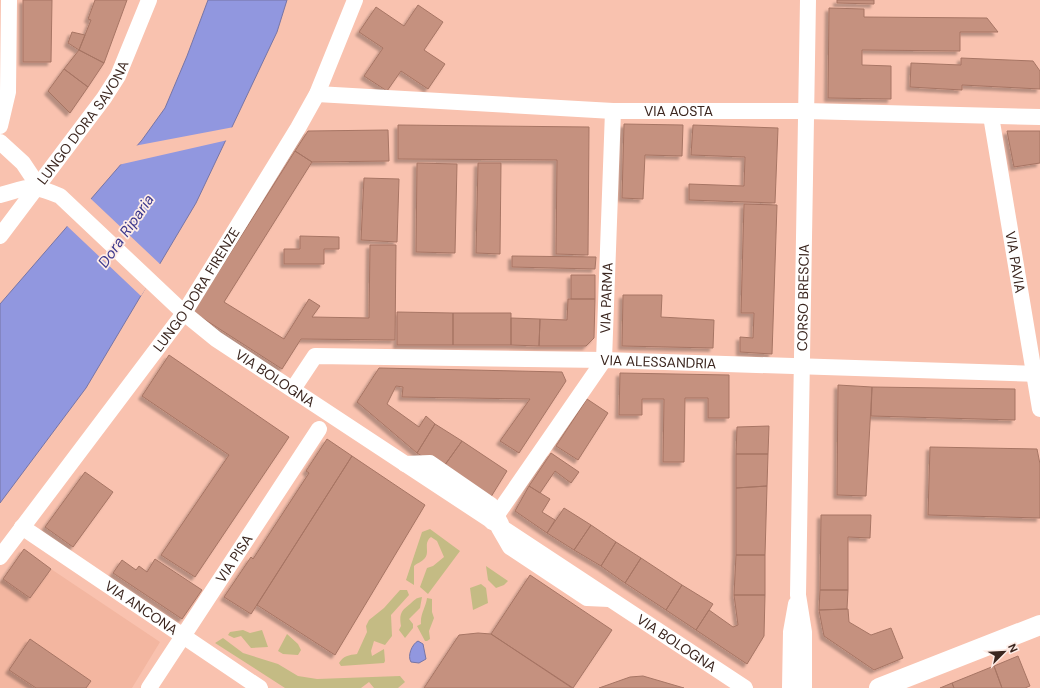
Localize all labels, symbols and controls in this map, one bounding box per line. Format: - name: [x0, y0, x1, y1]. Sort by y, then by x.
- street label: LUNGO DORA SAVONA: [33, 58, 132, 188]
- street label: VIA AOSTA: [644, 102, 713, 120]
- water label: Dora Riparia: [93, 190, 159, 272]
- street label: LUNGO DORA FIRENZE: [149, 224, 244, 355]
- street label: VIA PAVIA: [1001, 230, 1029, 294]
- street label: CORSO BRESCIA: [793, 244, 813, 351]
- street label: VIA PARMA: [596, 262, 617, 334]
- street label: VIA BOLOGNA: [232, 345, 319, 411]
- street label: VIA ALESSANDRIA: [600, 351, 717, 373]
- street label: VIA PISA: [212, 531, 257, 586]
- street label: VIA ANCONA: [101, 577, 181, 639]
- street label: VIA BOLOGNA: [633, 610, 720, 676]
- north arrow: [984, 632, 1024, 672]
- text: N: [1005, 641, 1021, 654]

